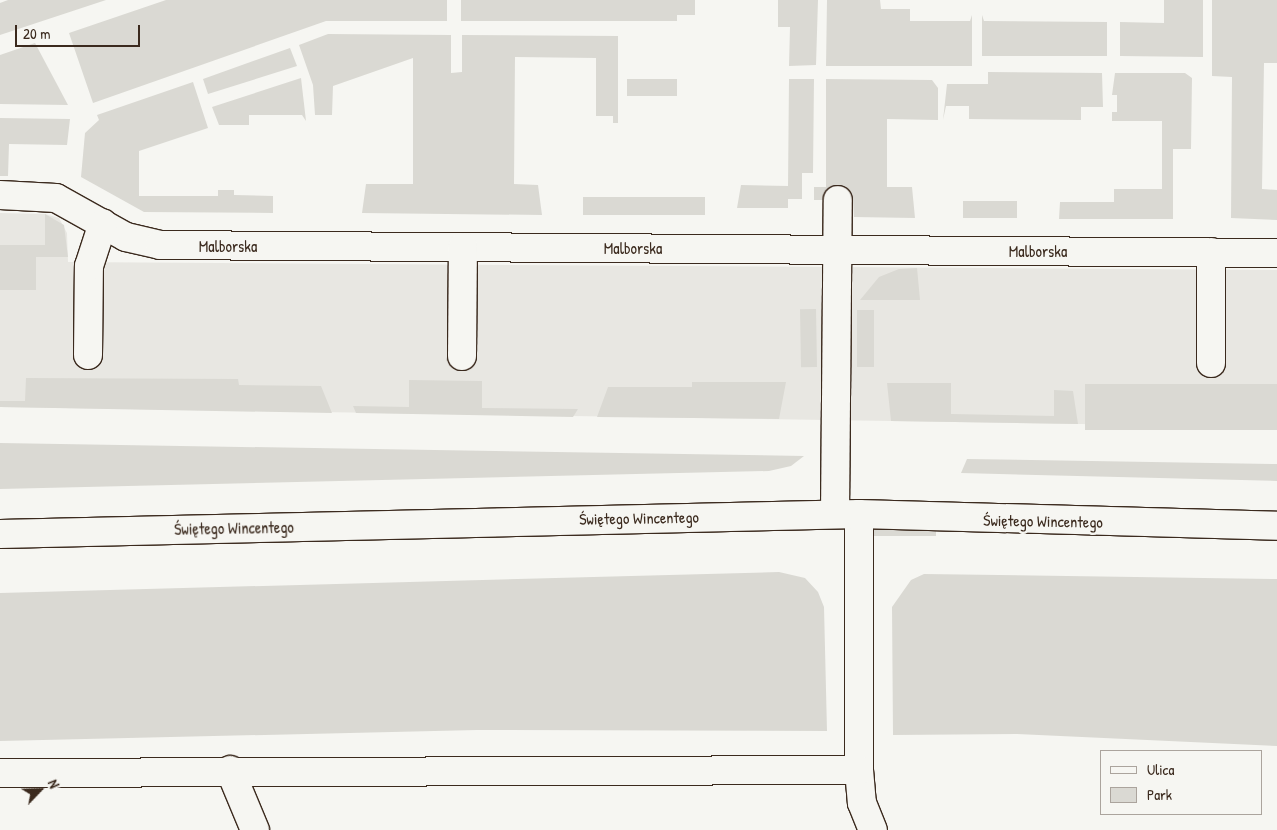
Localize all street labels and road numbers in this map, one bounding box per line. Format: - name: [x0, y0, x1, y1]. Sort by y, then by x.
- street label: Malborska: [199, 236, 257, 256]
- street label: Malborska: [604, 238, 662, 258]
- street label: Malborska: [1009, 241, 1067, 261]
- street label: Świętego Wincentego: [579, 507, 699, 529]
- street label: Świętego Wincentego: [983, 510, 1103, 532]
- street label: Świętego Wincentego: [174, 517, 294, 539]

